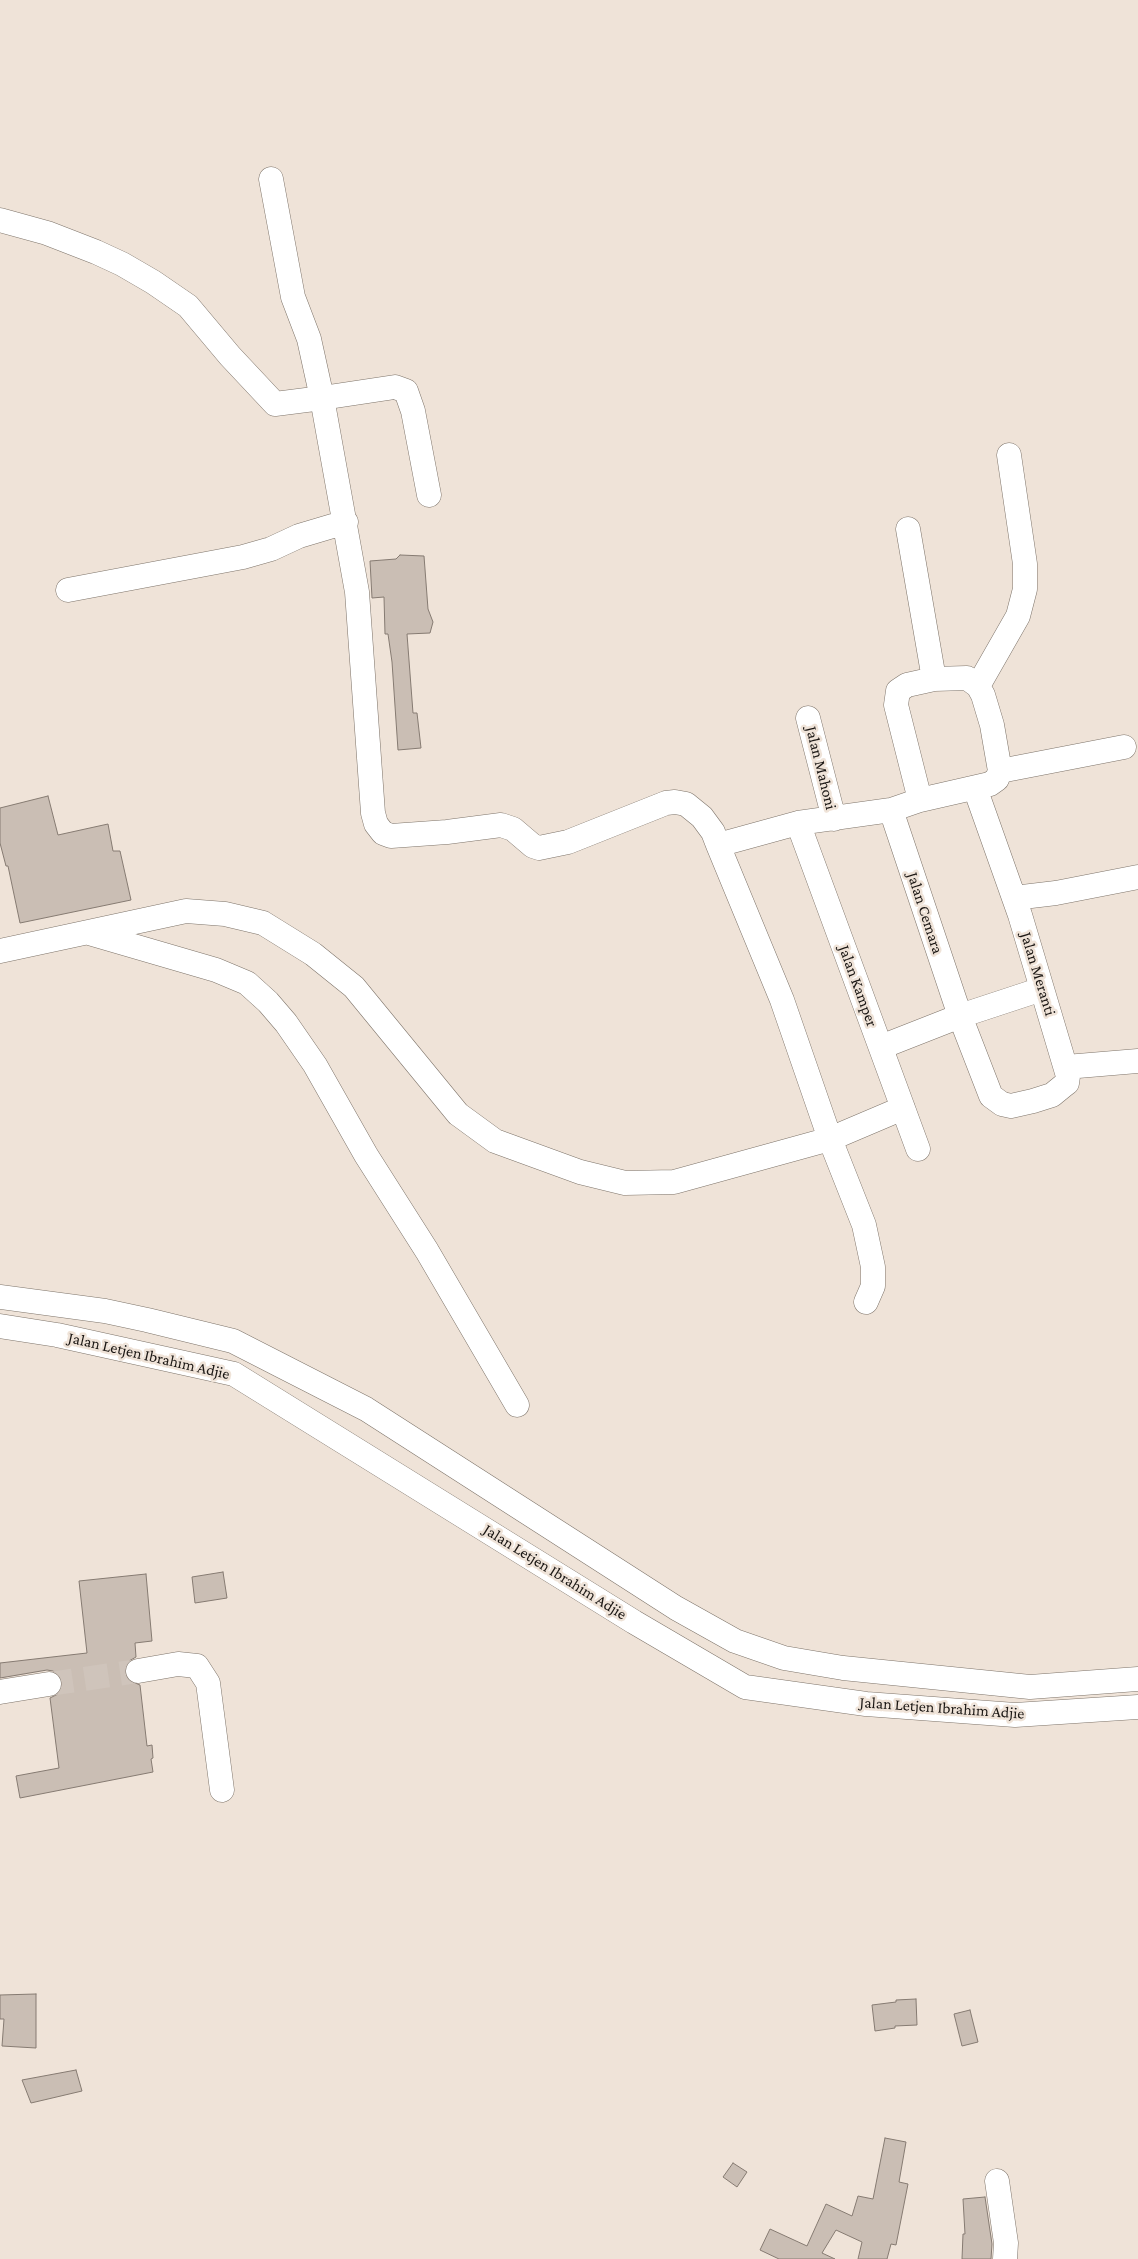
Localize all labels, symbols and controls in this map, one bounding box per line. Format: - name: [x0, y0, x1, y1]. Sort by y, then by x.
- street label: Jalan Mahoni: [801, 724, 841, 812]
- street label: Jalan Cemara: [903, 870, 947, 956]
- street label: Jalan Meranti: [1016, 930, 1060, 1018]
- street label: Jalan Kamper: [834, 942, 882, 1030]
- street label: Jalan Letjen Ibrahim Adjie: [66, 1328, 232, 1384]
- street label: Jalan Letjen Ibrahim Adjie: [480, 1520, 630, 1624]
- street label: Jalan Letjen Ibrahim Adjie: [859, 1693, 1025, 1723]

